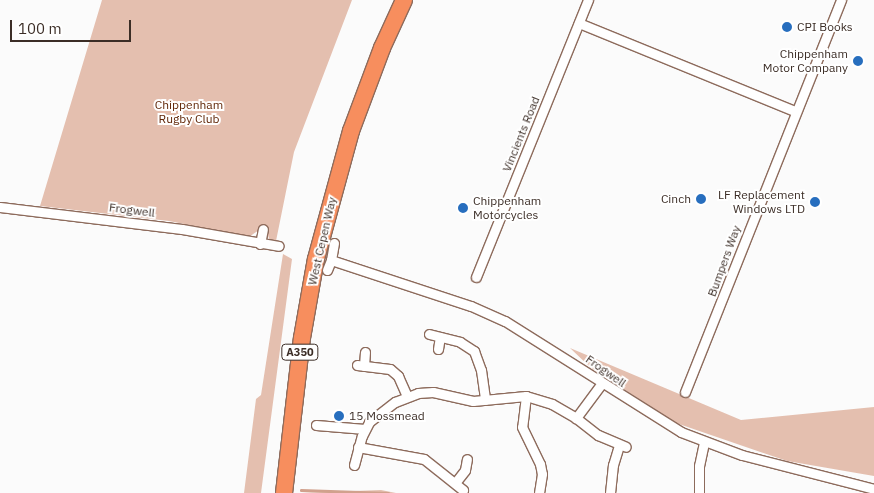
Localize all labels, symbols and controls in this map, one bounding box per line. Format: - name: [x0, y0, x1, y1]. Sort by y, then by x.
- scale bar: [12, 10, 134, 42]
- text: 100 m: [18, 19, 62, 38]
- place label: CPI Books: [797, 20, 853, 34]
- marker: CPI Books: [781, 21, 793, 33]
- place label: Chippenham Motor Company: [763, 47, 848, 75]
- marker: Chippenham Motor Company: [852, 55, 864, 67]
- street label: Vincients Road: [499, 94, 543, 174]
- park label: Chippenham Rugby Club: [155, 98, 223, 126]
- place label: LF Replacement Windows LTD: [718, 188, 805, 216]
- place label: Cinch: [661, 192, 691, 206]
- marker: Cinch: [695, 193, 707, 205]
- place label: Chippenham Motorcycles: [473, 194, 541, 222]
- street label: West Cepen Way: [305, 196, 339, 286]
- marker: LF Replacement Windows LTD: [809, 196, 821, 208]
- street label: Frogwell: [108, 200, 156, 220]
- marker: Chippenham Motorcycles: [457, 202, 469, 214]
- street label: Bumpers Way: [704, 223, 744, 299]
- road number: A350: [281, 344, 319, 361]
- street label: Frogwell: [583, 352, 629, 390]
- place label: 15 Mossmead: [349, 409, 425, 423]
- marker: 15 Mossmead: [333, 410, 345, 422]

